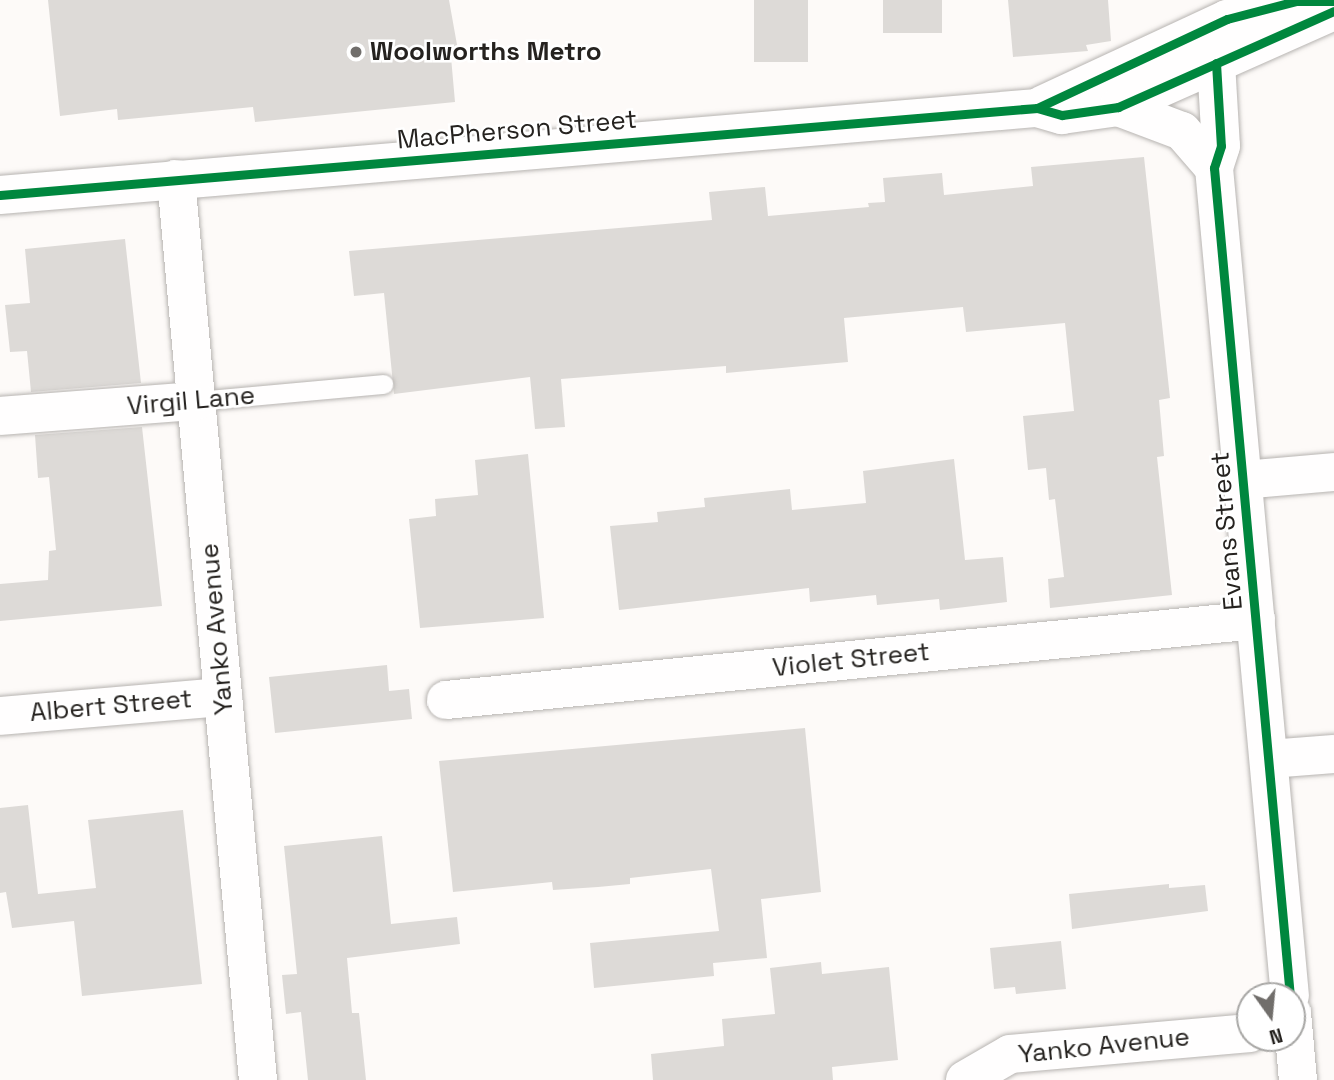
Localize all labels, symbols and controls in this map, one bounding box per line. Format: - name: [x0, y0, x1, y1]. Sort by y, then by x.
- place label: Woolworths Metro: [370, 36, 602, 68]
- marker: Woolworths Metro: [348, 44, 364, 60]
- street label: MacPherson Street: [396, 104, 638, 156]
- street label: Virgil Lane: [126, 380, 256, 422]
- street label: Evans Street: [1205, 450, 1249, 612]
- street label: Yanko Avenue: [194, 542, 240, 716]
- street label: Violet Street: [771, 636, 931, 684]
- street label: Albert Street: [29, 683, 193, 729]
- north arrow: [1236, 982, 1306, 1052]
- street label: Yanko Avenue: [1017, 1021, 1191, 1071]
- text: N: [1267, 1022, 1285, 1050]

